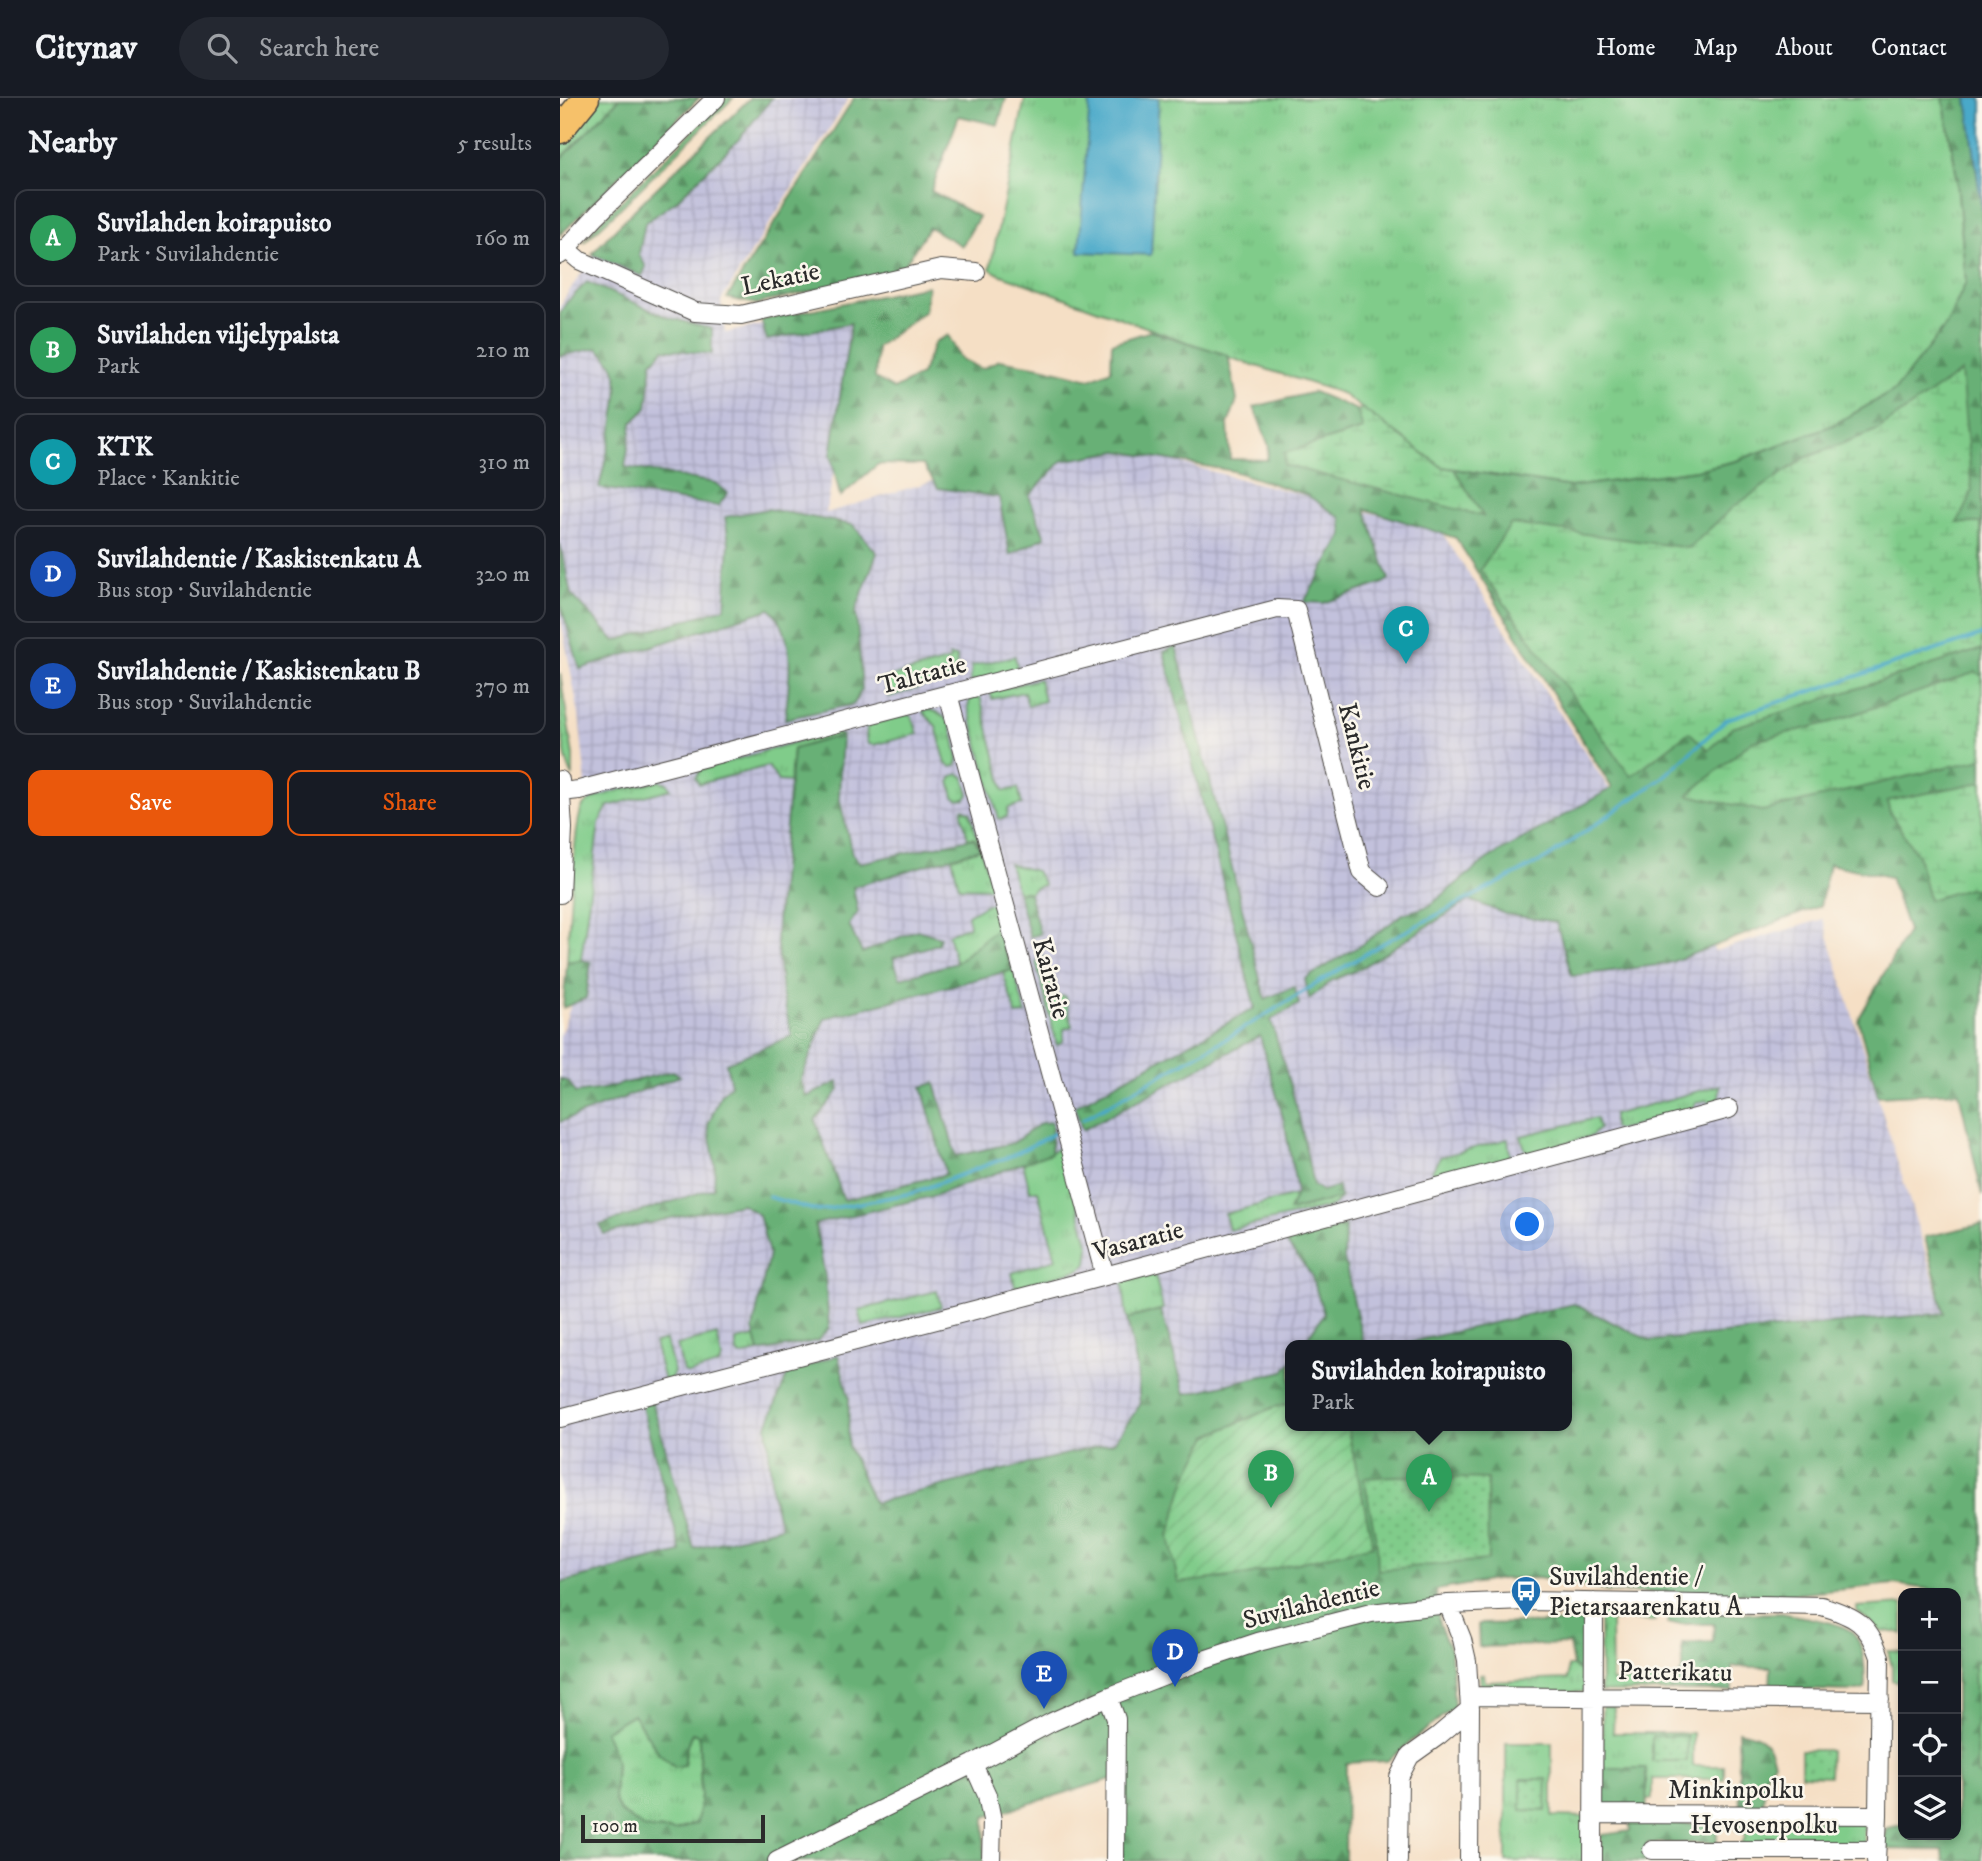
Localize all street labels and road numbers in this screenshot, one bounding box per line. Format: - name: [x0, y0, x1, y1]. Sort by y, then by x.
- street label: Lekatie: [738, 255, 822, 304]
- street label: Talttatie: [875, 648, 970, 703]
- street label: Kankitie: [1330, 700, 1383, 793]
- street label: Kairatie: [1024, 934, 1077, 1023]
- street label: Vasaratie: [1089, 1214, 1187, 1270]
- street label: Suvilahdentie: [1240, 1572, 1383, 1637]
- street label: Patterikatu: [1617, 1655, 1733, 1690]
- street label: Minkinpolku: [1668, 1774, 1804, 1807]
- street label: Hevosenpolku: [1690, 1809, 1838, 1842]

